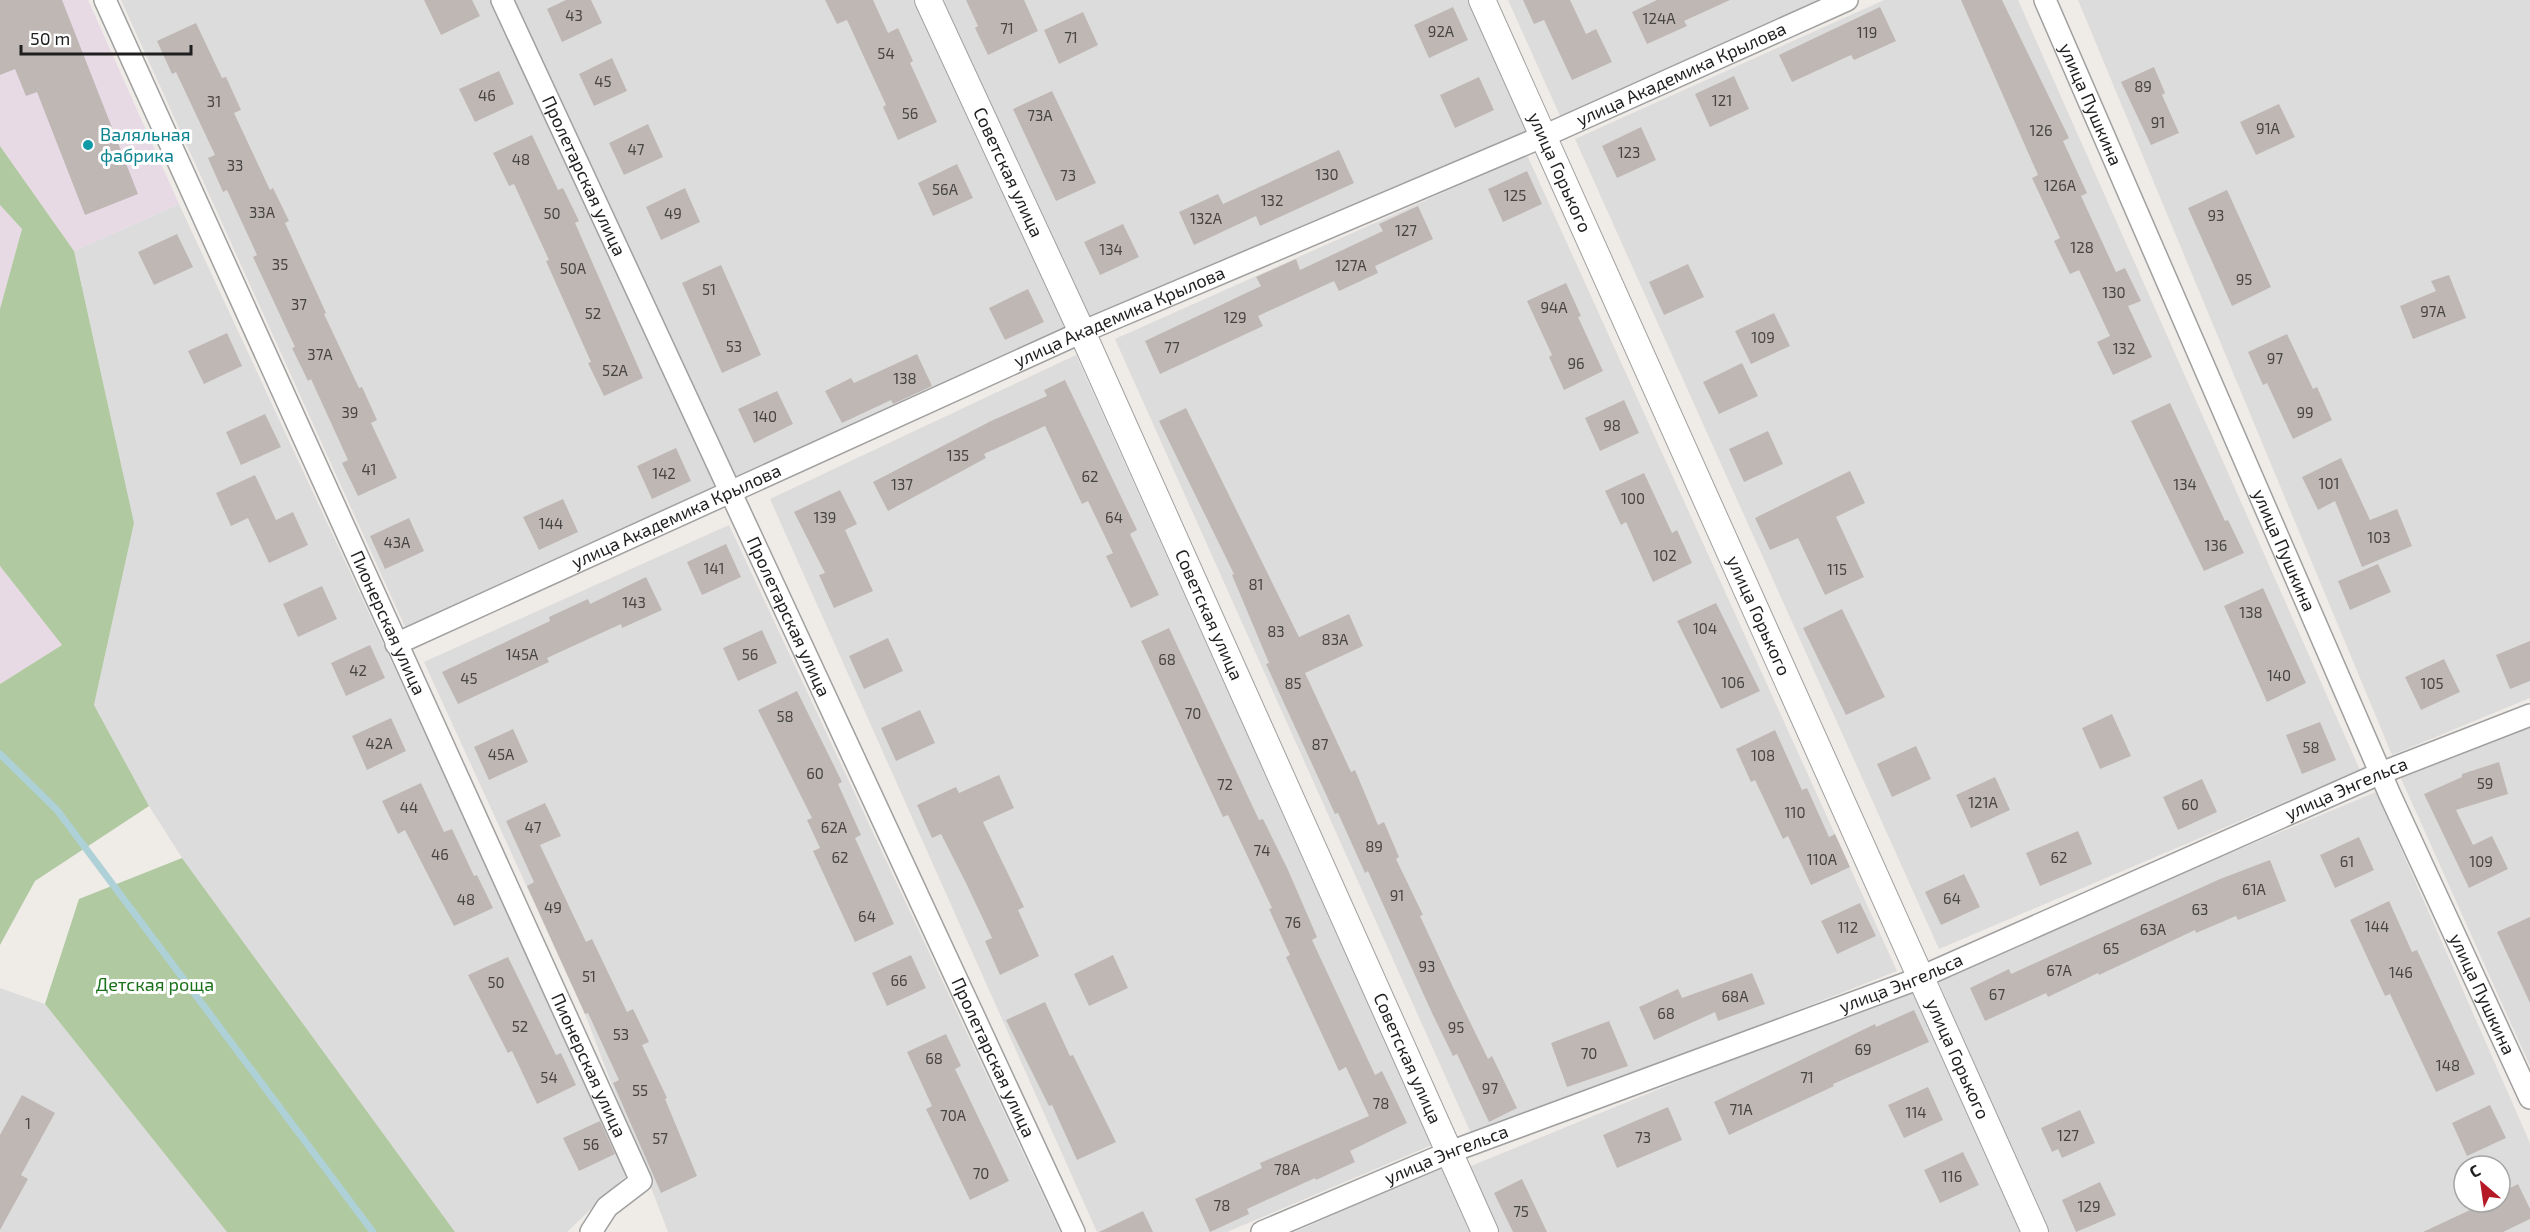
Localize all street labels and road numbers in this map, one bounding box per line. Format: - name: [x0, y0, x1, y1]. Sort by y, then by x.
- street label: улица Академика Крылова: [1573, 17, 1789, 130]
- street label: улица Пушкина: [2055, 40, 2127, 169]
- street label: Пролетарская улица: [538, 92, 631, 259]
- street label: Советская улица: [969, 103, 1049, 241]
- street label: улица Горького: [1524, 109, 1597, 235]
- street label: улица Академика Крылова: [1010, 261, 1228, 372]
- street label: улица Академика Крылова: [568, 458, 784, 573]
- street label: улица Пушкина: [2249, 485, 2321, 615]
- street label: Пролетарская улица: [743, 533, 836, 700]
- street label: Советская улица: [1171, 546, 1248, 683]
- street label: Пионерская улица: [346, 547, 431, 698]
- street label: улица Горького: [1723, 552, 1796, 679]
- street label: улица Энгельса: [2281, 752, 2410, 824]
- street label: улица Пушкина: [2445, 930, 2520, 1058]
- street label: улица Энгельса: [1836, 948, 1966, 1017]
- street label: Пролетарская улица: [947, 974, 1041, 1141]
- street label: Пионерская улица: [547, 989, 632, 1141]
- street label: Советская улица: [1369, 989, 1447, 1127]
- street label: улица Горького: [1922, 995, 1995, 1122]
- street label: улица Энгельса: [1381, 1119, 1511, 1189]

